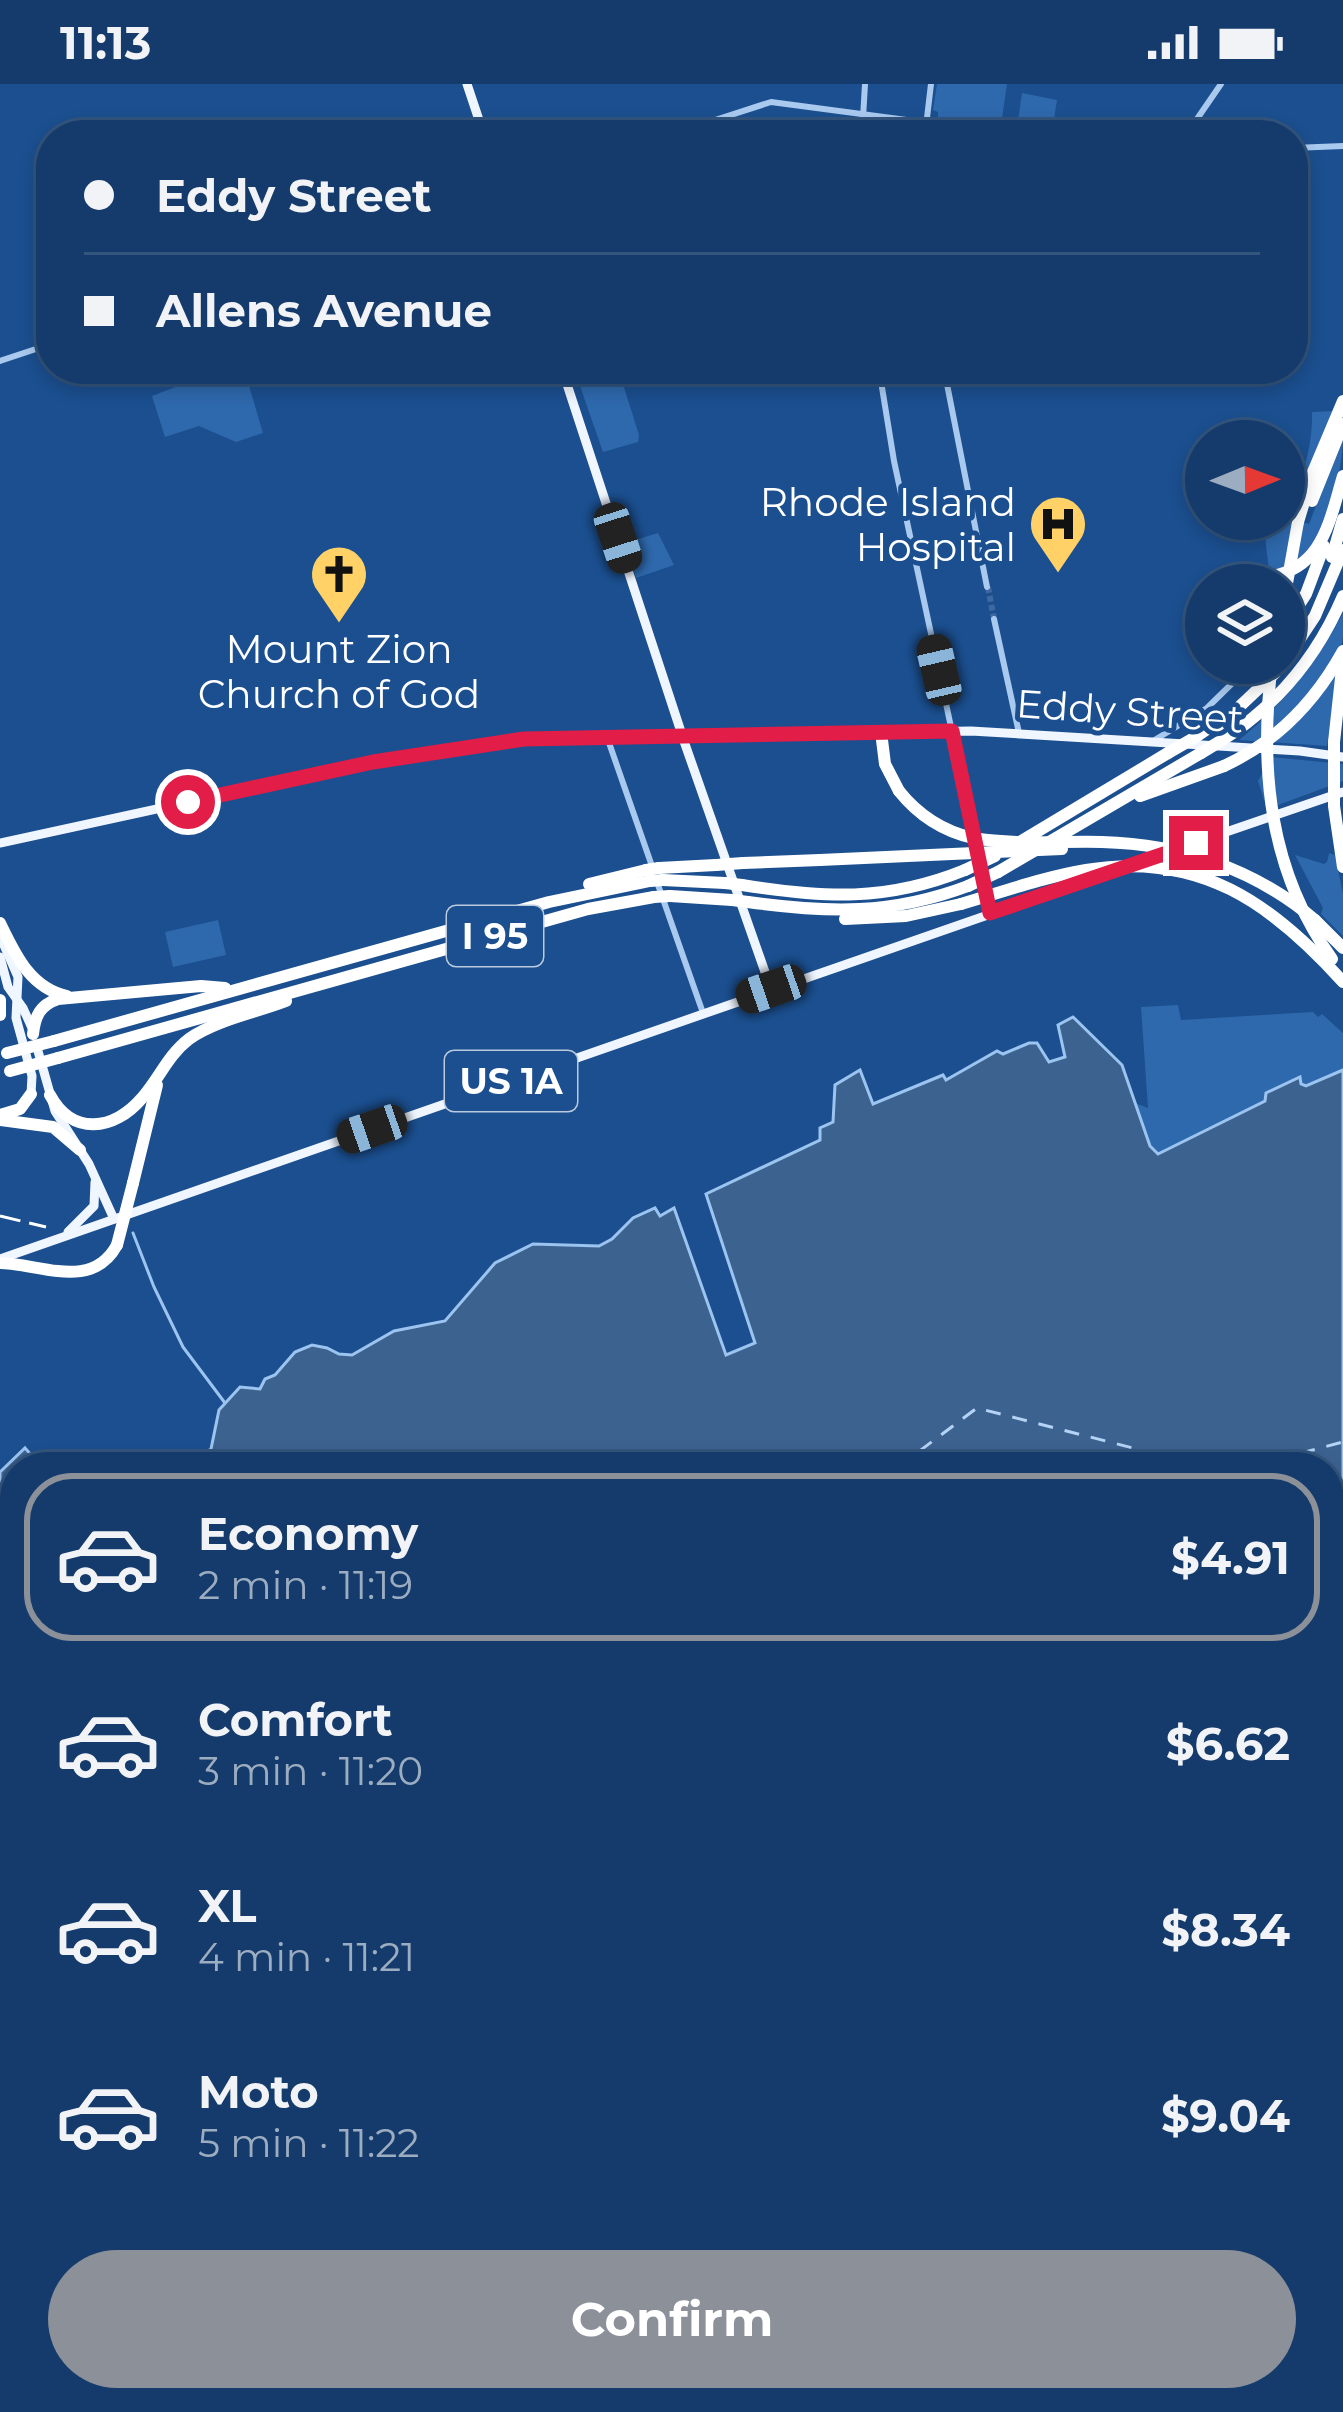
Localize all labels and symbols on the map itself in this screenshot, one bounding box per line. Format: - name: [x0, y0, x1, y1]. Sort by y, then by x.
- north arrow: [1185, 420, 1305, 540]
- place label: Rhode Island Hospital: [760, 478, 1016, 571]
- hospital icon: Rhode Island Hospital: [1027, 493, 1089, 575]
- car: [590, 498, 646, 578]
- church icon: Mount Zion Church of God: [308, 543, 370, 625]
- place label: Mount Zion Church of God: [198, 625, 480, 718]
- car: [913, 631, 965, 709]
- street label: Eddy Street: [1015, 679, 1245, 743]
- route start: [161, 775, 215, 829]
- route end: [1169, 816, 1223, 870]
- road number: I 95: [447, 906, 543, 966]
- car: [731, 960, 811, 1018]
- road number: US 1A: [445, 1051, 577, 1111]
- car: [332, 1100, 412, 1158]

